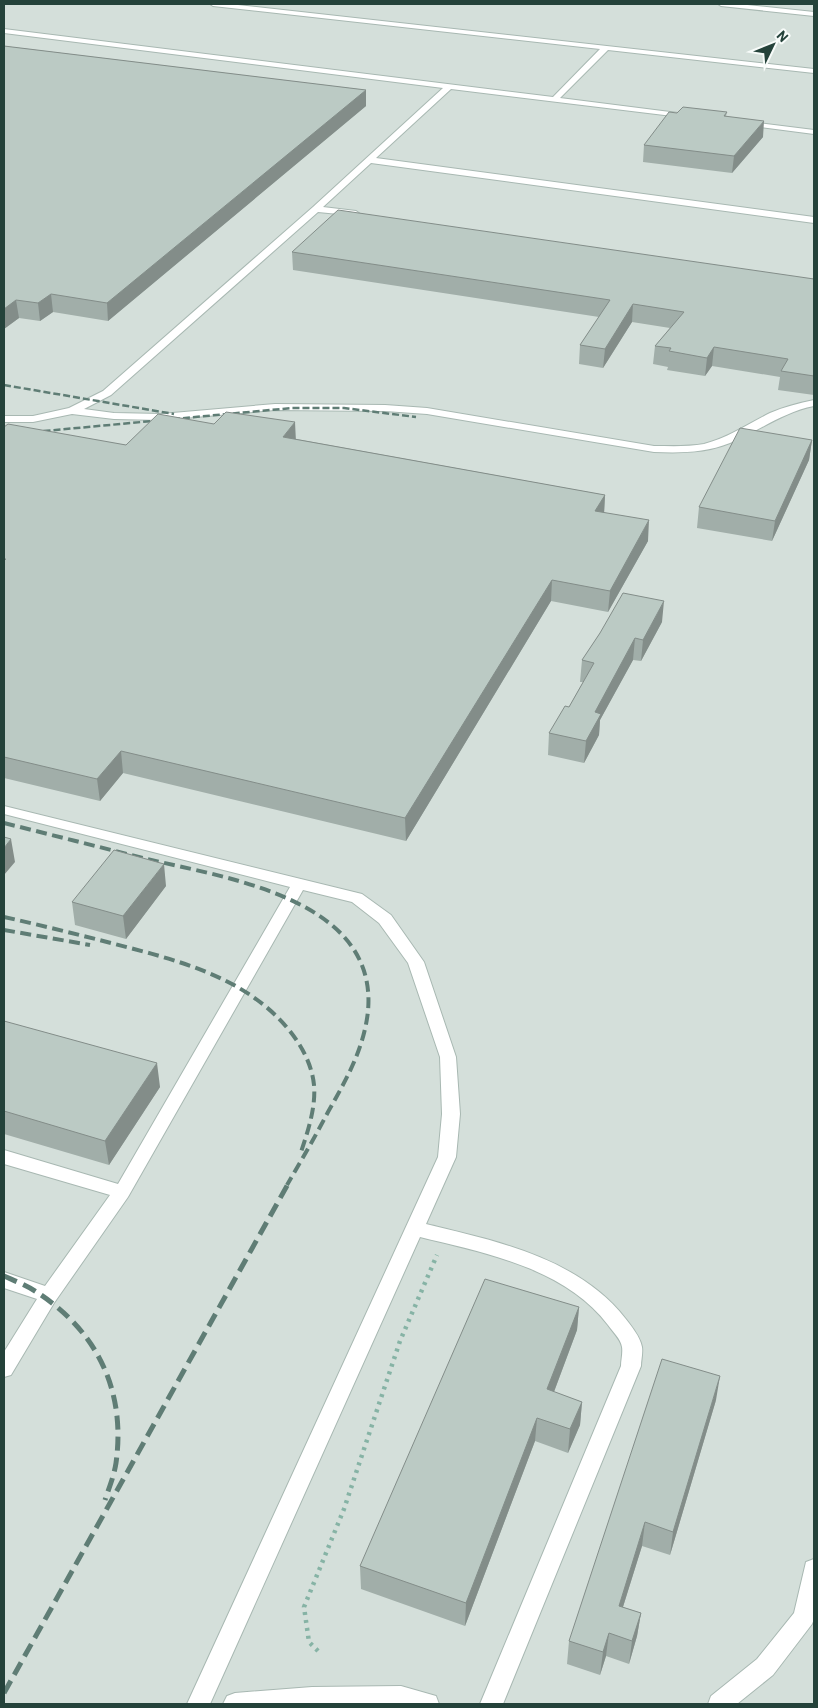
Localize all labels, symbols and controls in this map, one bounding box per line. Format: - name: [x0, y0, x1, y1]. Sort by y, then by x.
- north arrow: [748, 20, 798, 70]
- text: N: [773, 27, 792, 45]

